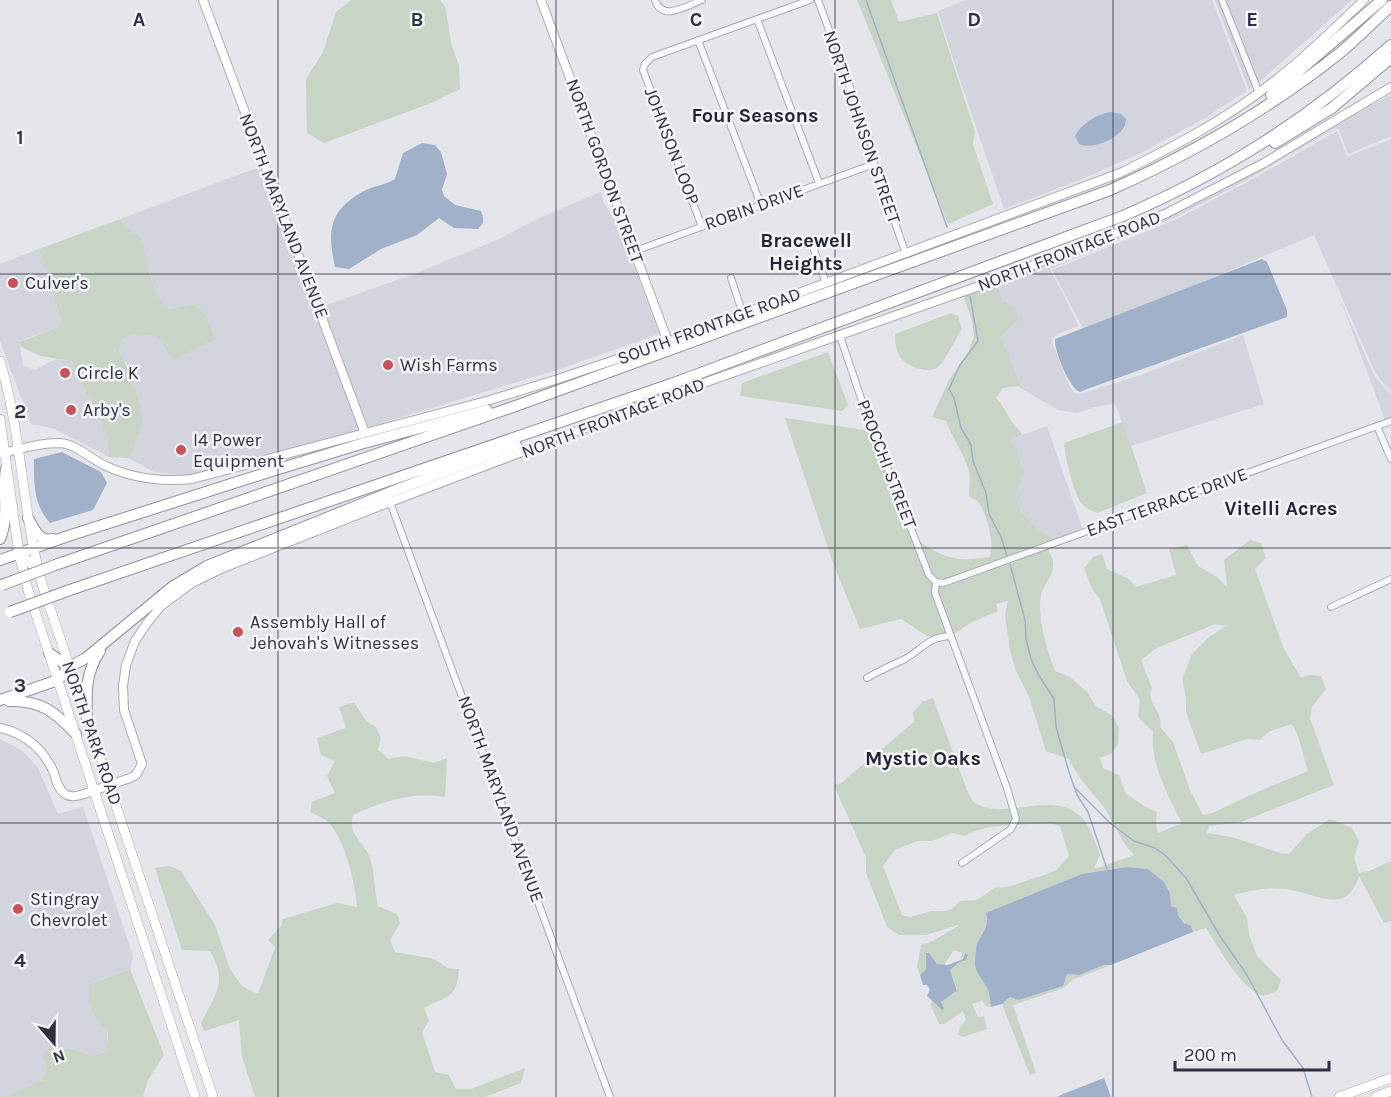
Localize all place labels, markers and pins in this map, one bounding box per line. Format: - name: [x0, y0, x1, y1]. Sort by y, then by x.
- place label: Culver's: [25, 272, 89, 294]
- marker: Culver's: [6, 276, 20, 290]
- place label: Wish Farms: [400, 354, 498, 376]
- marker: Wish Farms: [381, 358, 395, 372]
- place label: Circle K: [77, 362, 139, 384]
- marker: Circle K: [58, 366, 72, 380]
- place label: Arby's: [83, 399, 131, 421]
- marker: Arby's: [64, 403, 78, 417]
- place label: I4 Power Equipment: [193, 429, 284, 472]
- marker: I4 Power Equipment: [174, 443, 188, 457]
- place label: Assembly Hall of Jehovah's Witnesses: [250, 611, 419, 654]
- marker: Assembly Hall of Jehovah's Witnesses: [231, 625, 245, 639]
- place label: Stingray Chevrolet: [30, 888, 108, 931]
- marker: Stingray Chevrolet: [11, 902, 25, 916]

